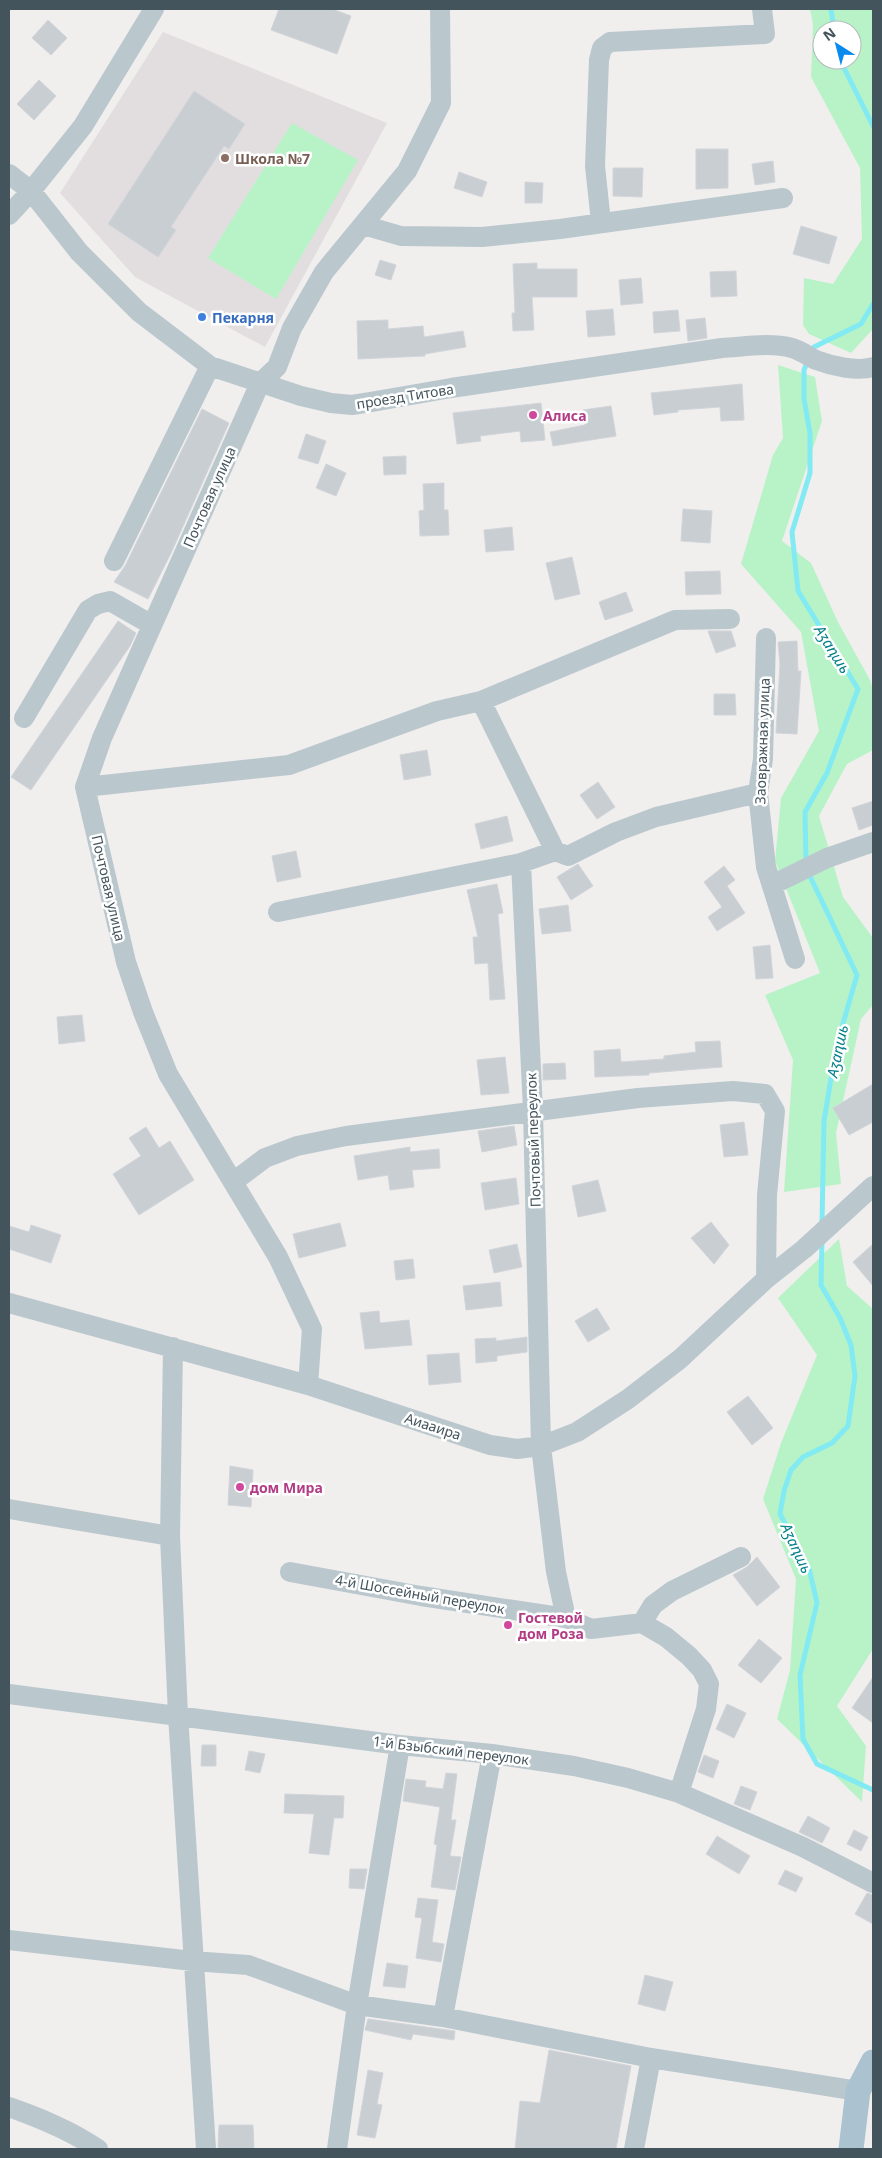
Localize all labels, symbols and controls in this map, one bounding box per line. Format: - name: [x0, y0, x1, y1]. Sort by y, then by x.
- north arrow: [812, 20, 862, 70]
- text: N: [819, 23, 839, 45]
- place label: Школа №7: [235, 149, 310, 168]
- marker: Школа №7: [219, 152, 231, 164]
- place label: Пекарня: [212, 308, 274, 327]
- marker: Пекарня: [196, 311, 208, 323]
- street label: проезд Титова: [355, 379, 455, 413]
- place label: Алиса: [543, 406, 587, 425]
- marker: Алиса: [527, 409, 539, 421]
- street label: Почтовая улица: [178, 444, 240, 550]
- water label: Аӡаԥшь: [810, 620, 856, 677]
- street label: Заовражная улица: [750, 677, 774, 805]
- street label: Почтовая улица: [88, 833, 130, 943]
- water label: Аӡаԥшь: [821, 1023, 852, 1080]
- street label: Почтовый переулок: [521, 1072, 545, 1208]
- street label: Аиааира: [402, 1408, 464, 1444]
- place label: дом Мира: [250, 1478, 323, 1497]
- marker: дом Мира: [234, 1481, 246, 1493]
- water label: Аӡаԥшь: [776, 1519, 817, 1577]
- street label: 4-й Шоссейный переулок: [334, 1570, 507, 1618]
- place label: Гостевой дом Роза: [518, 1608, 584, 1643]
- marker: Гостевой дом Роза: [502, 1619, 514, 1631]
- street label: 1-й Бзыбский переулок: [372, 1731, 531, 1769]

